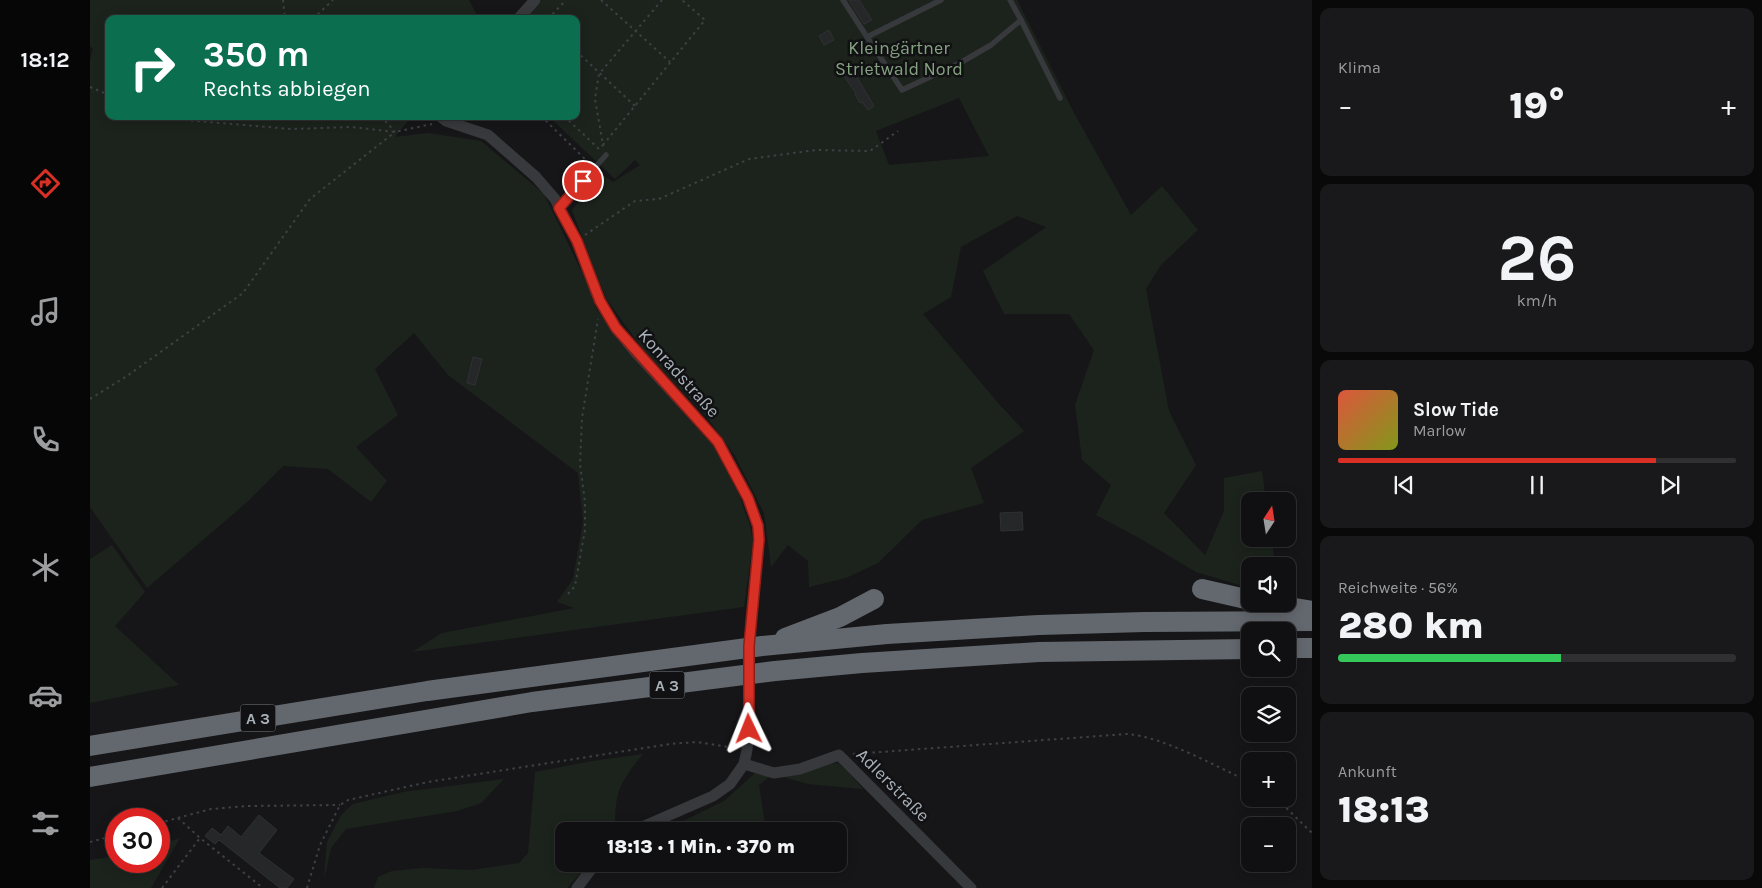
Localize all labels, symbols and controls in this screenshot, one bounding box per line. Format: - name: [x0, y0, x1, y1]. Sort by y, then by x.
- text: 350 m: [203, 34, 309, 75]
- icon: right: [120, 35, 185, 100]
- park label: Kleingärtner Strietwald Nord: [835, 37, 963, 80]
- text: 18:12: [20, 47, 70, 73]
- text: Klima: [1338, 58, 1381, 77]
- text: Rechts abbiegen: [203, 76, 371, 102]
- text: 19°: [1509, 83, 1565, 128]
- text: −: [1338, 89, 1353, 122]
- text: +: [1721, 89, 1736, 122]
- pin: [562, 160, 604, 202]
- icon: directions: [28, 166, 63, 201]
- icon: arrive: [569, 167, 597, 195]
- text: 26: [1498, 220, 1576, 296]
- text: km/h: [1517, 291, 1557, 310]
- icon: music: [28, 294, 63, 329]
- street label: Konradstraße: [633, 324, 725, 422]
- text: Slow Tide: [1413, 399, 1499, 421]
- text: Marlow: [1413, 421, 1466, 440]
- icon: phone: [28, 422, 63, 457]
- icon: previous: [1390, 471, 1418, 499]
- icon: pause: [1523, 471, 1551, 499]
- icon: next: [1656, 471, 1684, 499]
- north arrow: [1241, 492, 1296, 548]
- map controls: [1241, 492, 1296, 872]
- icon: climate: [28, 550, 63, 585]
- button: sound: [1241, 557, 1296, 612]
- text: Reichweite · 56%: [1338, 578, 1458, 597]
- text: 280 km: [1338, 603, 1484, 648]
- button: search: [1241, 622, 1296, 677]
- road number: A 3: [650, 672, 684, 698]
- icon: car: [28, 678, 63, 713]
- button: layers: [1241, 687, 1296, 742]
- position arrow: [722, 702, 774, 754]
- road number: A 3: [240, 704, 276, 731]
- street label: Adlerstraße: [852, 744, 934, 826]
- button: +: [1241, 752, 1296, 807]
- text: Ankunft: [1338, 762, 1397, 781]
- text: 18:13: [1338, 787, 1430, 832]
- icon: filters: [28, 806, 63, 841]
- speed limit sign: 30: [105, 808, 170, 873]
- button: −: [1241, 817, 1296, 872]
- text: 18:13 · 1 Min. · 370 m: [607, 836, 795, 858]

